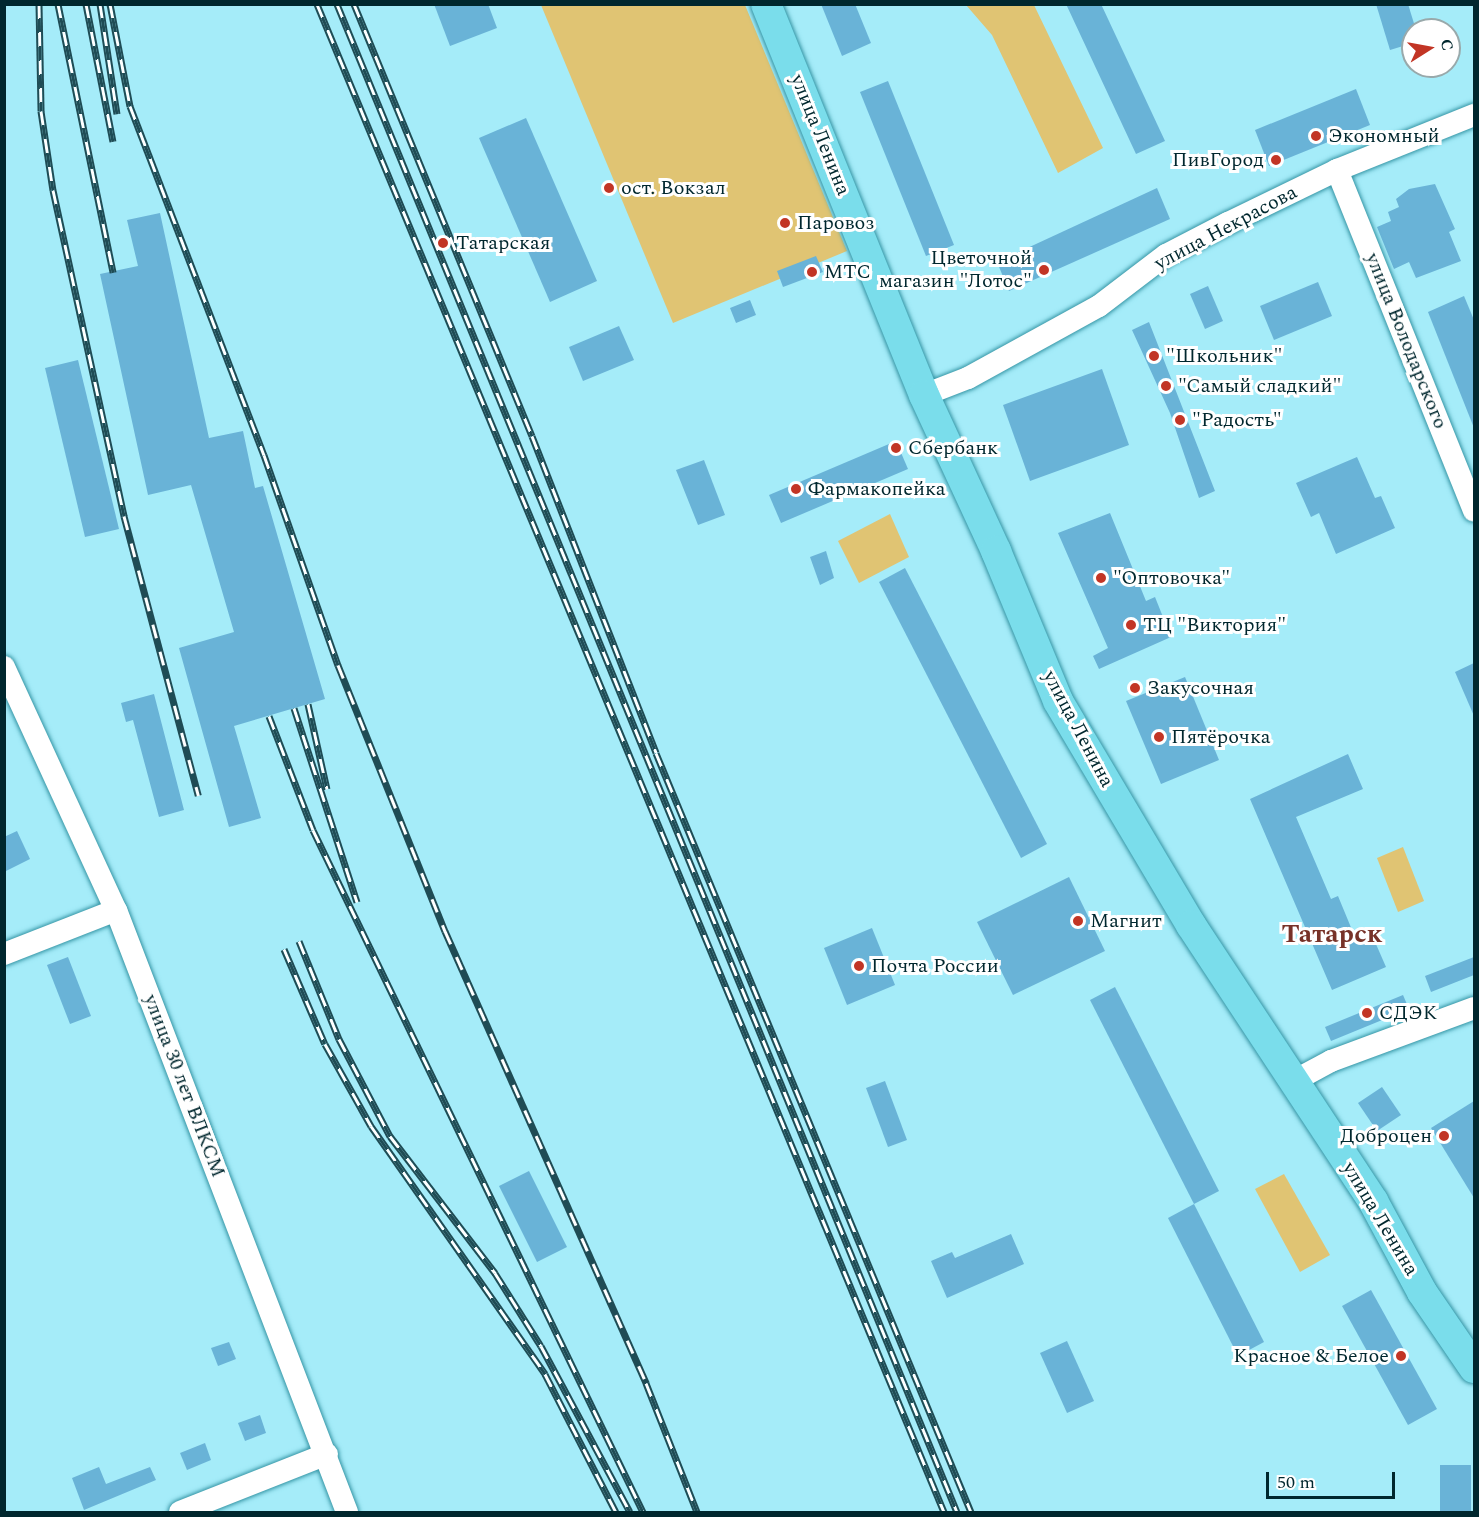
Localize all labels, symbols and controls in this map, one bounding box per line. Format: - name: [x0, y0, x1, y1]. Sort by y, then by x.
- north arrow: [1401, 18, 1461, 78]
- text: С: [1434, 37, 1460, 53]
- street label: улица Ленина: [785, 71, 855, 199]
- place label: Экономный: [1328, 124, 1440, 148]
- marker: Экономный: [1309, 129, 1323, 143]
- place label: ПивГород: [1172, 148, 1264, 172]
- marker: ПивГород: [1269, 153, 1283, 167]
- place label: ост. Вокзал: [621, 176, 726, 200]
- street label: улица Некрасова: [1151, 180, 1301, 276]
- marker: ост. Вокзал: [602, 181, 616, 195]
- place label: Паровоз: [797, 211, 874, 235]
- marker: Паровоз: [778, 216, 792, 230]
- place label: Татарская: [456, 231, 550, 255]
- marker: Татарская: [434, 234, 452, 252]
- place label: Цветочной магазин "Лотос": [879, 246, 1032, 293]
- street label: улица Володарского: [1360, 250, 1452, 432]
- place label: МТС: [824, 260, 871, 284]
- marker: Цветочной магазин "Лотос": [1037, 263, 1051, 277]
- marker: МТС: [805, 265, 819, 279]
- place label: "Школьник": [1166, 344, 1283, 368]
- marker: "Школьник": [1147, 349, 1161, 363]
- place label: "Самый сладкий": [1178, 374, 1341, 398]
- marker: "Самый сладкий": [1159, 379, 1173, 393]
- place label: "Радость": [1192, 408, 1282, 432]
- marker: "Радость": [1173, 413, 1187, 427]
- place label: Сбербанк: [908, 436, 998, 460]
- marker: Сбербанк: [889, 441, 903, 455]
- place label: Фармакопейка: [808, 477, 946, 501]
- marker: Фармакопейка: [789, 482, 803, 496]
- place label: "Оптовочка": [1113, 566, 1230, 590]
- marker: "Оптовочка": [1094, 571, 1108, 585]
- place label: ТЦ "Виктория": [1143, 613, 1286, 637]
- marker: ТЦ "Виктория": [1124, 618, 1138, 632]
- street label: улица Ленина: [1037, 667, 1119, 791]
- place label: Закусочная: [1147, 676, 1254, 700]
- marker: Закусочная: [1128, 681, 1142, 695]
- place label: Пятёрочка: [1171, 725, 1271, 749]
- marker: Пятёрочка: [1152, 730, 1166, 744]
- place label: Магнит: [1090, 909, 1162, 933]
- marker: Магнит: [1071, 914, 1085, 928]
- district label: Татарск: [1282, 919, 1382, 951]
- place label: Почта России: [871, 954, 999, 978]
- marker: Почта России: [852, 959, 866, 973]
- street label: улица 30 лет ВЛКСМ: [138, 991, 230, 1181]
- place label: СДЭК: [1379, 1001, 1437, 1025]
- marker: СДЭК: [1360, 1006, 1374, 1020]
- place label: Доброцен: [1340, 1124, 1432, 1148]
- marker: Доброцен: [1437, 1129, 1451, 1143]
- street label: улица Ленина: [1337, 1158, 1423, 1280]
- place label: Красное & Белое: [1233, 1344, 1389, 1368]
- marker: Красное & Белое: [1394, 1349, 1408, 1363]
- scale bar: [1269, 1460, 1398, 1498]
- text: 50 m: [1277, 1469, 1315, 1496]

